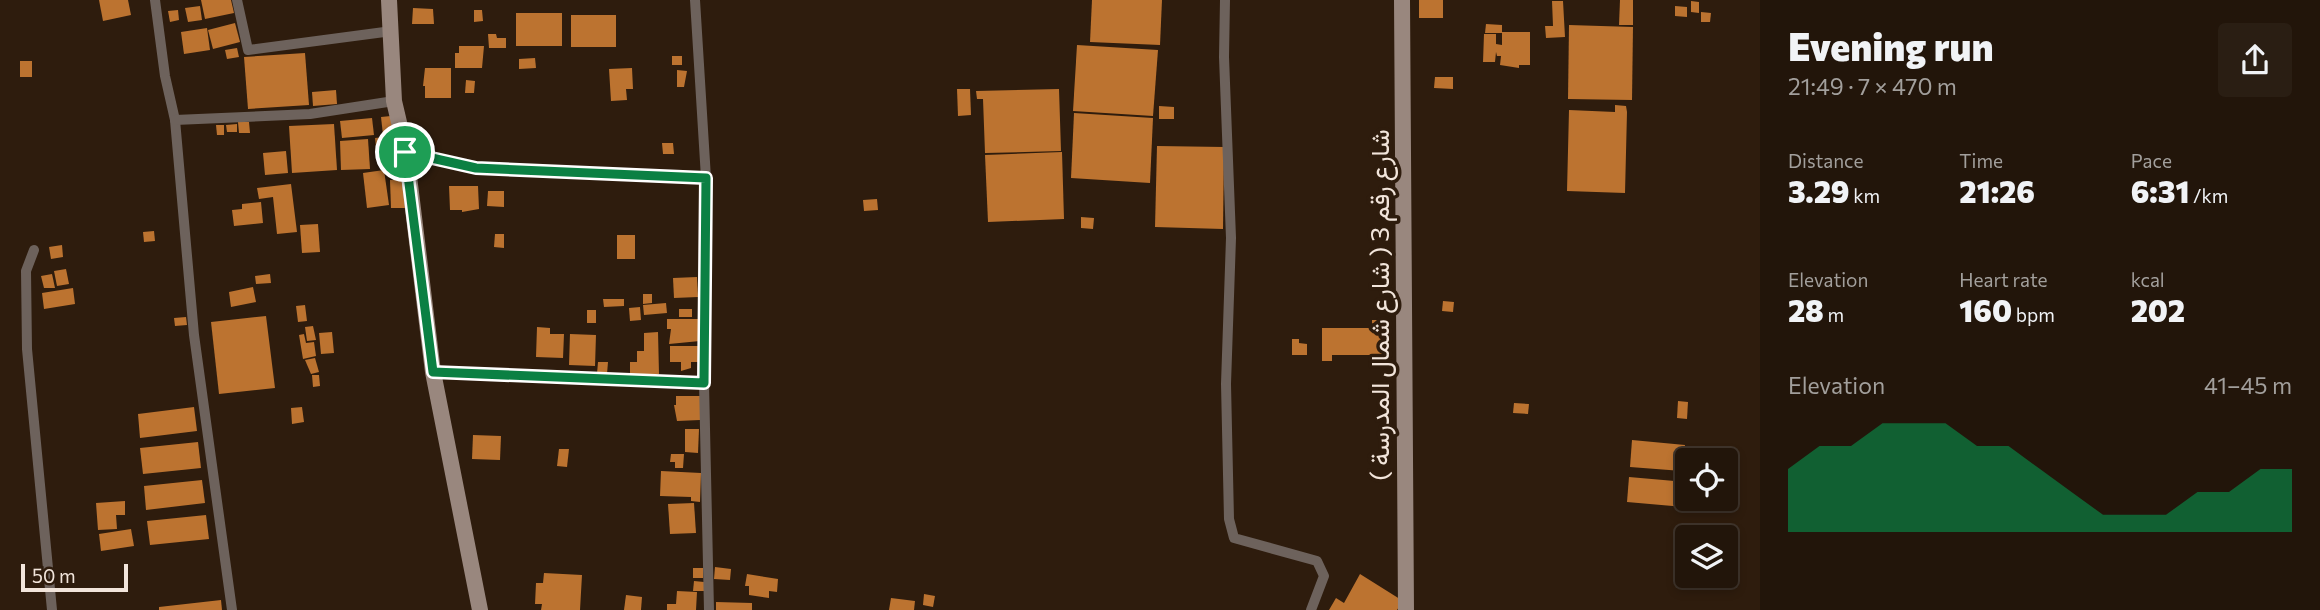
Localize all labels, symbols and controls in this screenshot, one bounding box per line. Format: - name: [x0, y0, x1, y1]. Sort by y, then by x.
- text: Evening run: [1788, 22, 1994, 69]
- button: share: [2218, 23, 2292, 97]
- text: 21:49 · 7 × 470 m: [1788, 72, 1957, 100]
- pin: [375, 122, 435, 182]
- street label: شارع رقم 3 ( شارع شمال المدرسة ): [1363, 129, 1398, 481]
- icon: arrive: [386, 133, 424, 171]
- text: Distance: [1788, 149, 1864, 172]
- text: Time: [1959, 149, 2003, 172]
- text: Pace: [2131, 149, 2172, 172]
- text: 3.29: [1788, 172, 1850, 209]
- text: 21:26: [1959, 172, 2035, 209]
- text: 6:31: [2131, 172, 2189, 209]
- text: km: [1850, 184, 1880, 207]
- text: /km: [2189, 184, 2228, 207]
- text: Elevation: [1788, 268, 1868, 291]
- text: Heart rate: [1959, 268, 2048, 291]
- text: kcal: [2131, 268, 2165, 291]
- text: 28: [1788, 291, 1824, 328]
- text: 160: [1959, 291, 2012, 328]
- text: 202: [2131, 291, 2185, 328]
- text: m: [1824, 303, 1844, 326]
- text: bpm: [2012, 303, 2055, 326]
- text: Elevation: [1788, 371, 1885, 399]
- text: 41–45 m: [2204, 371, 2292, 399]
- map controls: [1675, 448, 1738, 588]
- button: locate: [1675, 448, 1738, 511]
- button: layers: [1675, 525, 1738, 588]
- scale bar: [21, 561, 128, 593]
- text: 50 m: [32, 564, 76, 587]

